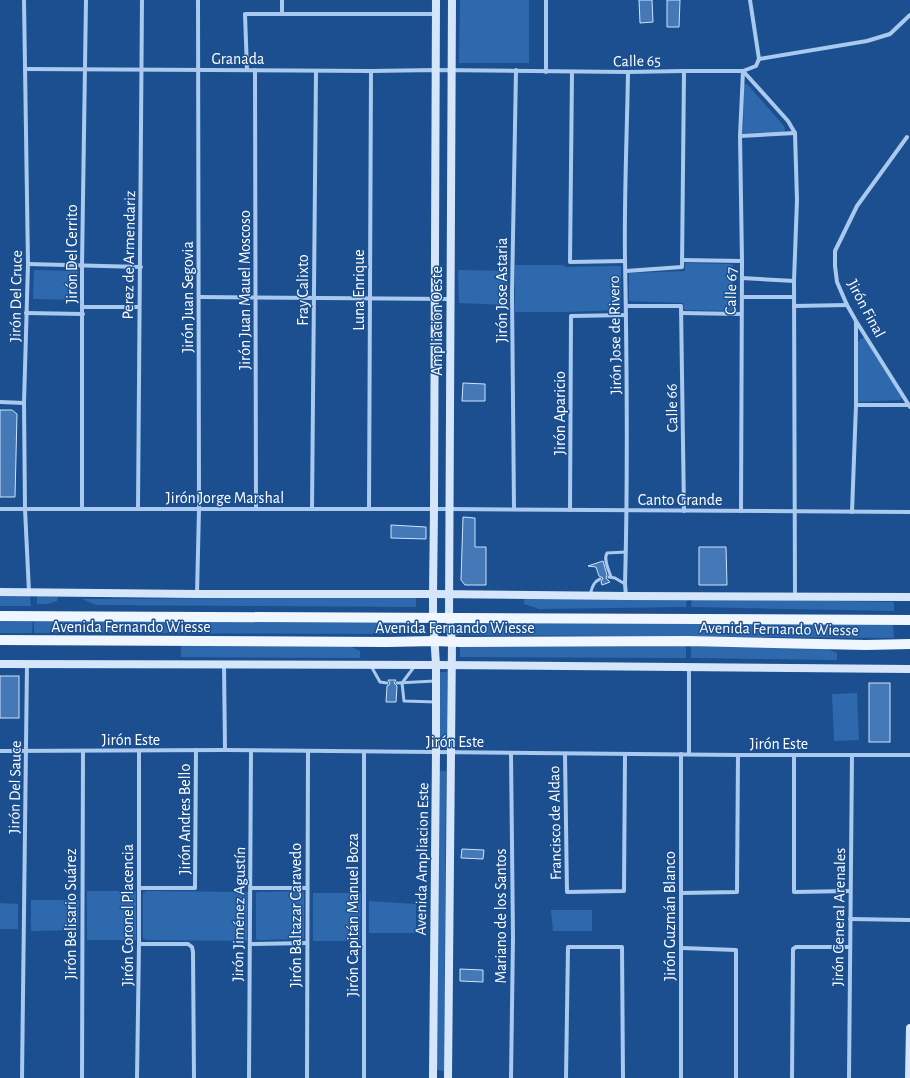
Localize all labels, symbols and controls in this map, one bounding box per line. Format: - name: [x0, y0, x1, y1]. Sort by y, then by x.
- street label: Granada: [212, 51, 264, 67]
- street label: Calle 65: [613, 53, 661, 69]
- street label: Perez de Armendariz: [120, 190, 138, 320]
- street label: Jirón Del Cerrito: [64, 204, 80, 304]
- street label: Jirón Juan Mauel Moscoso: [237, 210, 253, 370]
- street label: Jirón Jose Astaria: [494, 238, 510, 342]
- street label: Jirón Juan Segovia: [180, 241, 196, 353]
- street label: Luna Enrique: [351, 249, 367, 331]
- street label: Jirón Del Cruce: [7, 250, 25, 342]
- street label: Fray Calixto: [295, 254, 312, 326]
- street label: Ampliacion Oeste: [429, 266, 445, 376]
- street label: Calle 67: [723, 267, 739, 315]
- street label: Jirón Jose de Rivero: [606, 275, 624, 395]
- street label: Jirón Final: [844, 277, 888, 340]
- street label: Jirón Aparicio: [552, 371, 568, 455]
- street label: Calle 66: [664, 384, 680, 432]
- street label: Jirón Jorge Marshal: [166, 490, 284, 506]
- street label: Canto Grande: [638, 492, 722, 508]
- street label: Avenida Fernando Wiesse: [51, 619, 211, 635]
- street label: Avenida Fernando Wiesse: [375, 620, 535, 636]
- street label: Avenida Fernando Wiesse: [699, 620, 859, 638]
- street label: Jirón Este: [102, 732, 160, 748]
- street label: Jirón Este: [426, 734, 484, 750]
- street label: Jirón Este: [750, 736, 808, 752]
- street label: Jirón Del Sauce: [6, 740, 24, 834]
- street label: Jirón Andres Bello: [177, 763, 193, 874]
- street label: Francisco de Aldao: [546, 765, 564, 880]
- street label: Avenida Ampliacion Este: [413, 782, 431, 936]
- street label: Jirón Capitán Manuel Boza: [345, 833, 361, 997]
- street label: Jirón Baltazar Caravedo: [288, 843, 304, 987]
- street label: Jirón Coronel Placencia: [120, 844, 136, 986]
- street label: Jirón Jiménez Agustín: [230, 846, 248, 982]
- street label: Jirón Belisario Suárez: [63, 848, 79, 979]
- street label: Jirón General Arenales: [830, 848, 848, 986]
- street label: Mariano de los Santos: [493, 849, 509, 983]
- street label: Jirón Guzmán Blanco: [662, 851, 678, 981]

